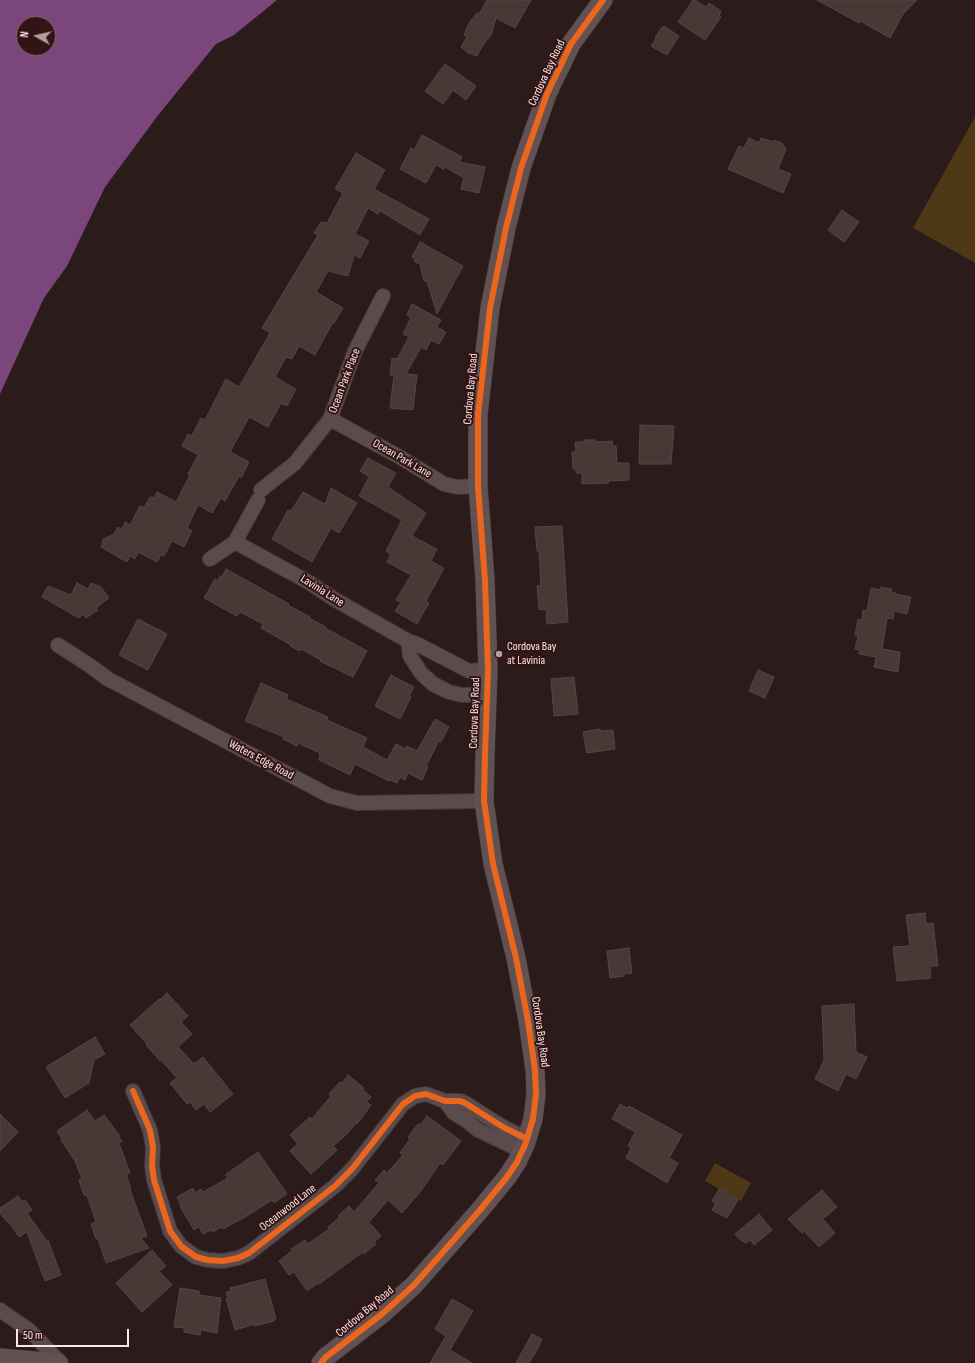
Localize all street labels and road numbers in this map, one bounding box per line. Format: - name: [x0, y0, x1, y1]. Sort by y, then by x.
- street label: Cordova Bay Road: [525, 38, 569, 108]
- street label: Ocean Park Place: [326, 347, 364, 415]
- street label: Cordova Bay Road: [461, 353, 481, 425]
- street label: Ocean Park Lane: [370, 436, 434, 482]
- street label: Lavinia Lane: [298, 572, 346, 610]
- street label: Cordova Bay Road: [467, 677, 483, 749]
- street label: Waters Edge Road: [226, 737, 296, 783]
- street label: Cordova Bay Road: [528, 996, 552, 1068]
- street label: Oceanwood Lane: [257, 1181, 319, 1235]
- street label: Cordova Bay Road: [333, 1284, 397, 1340]

